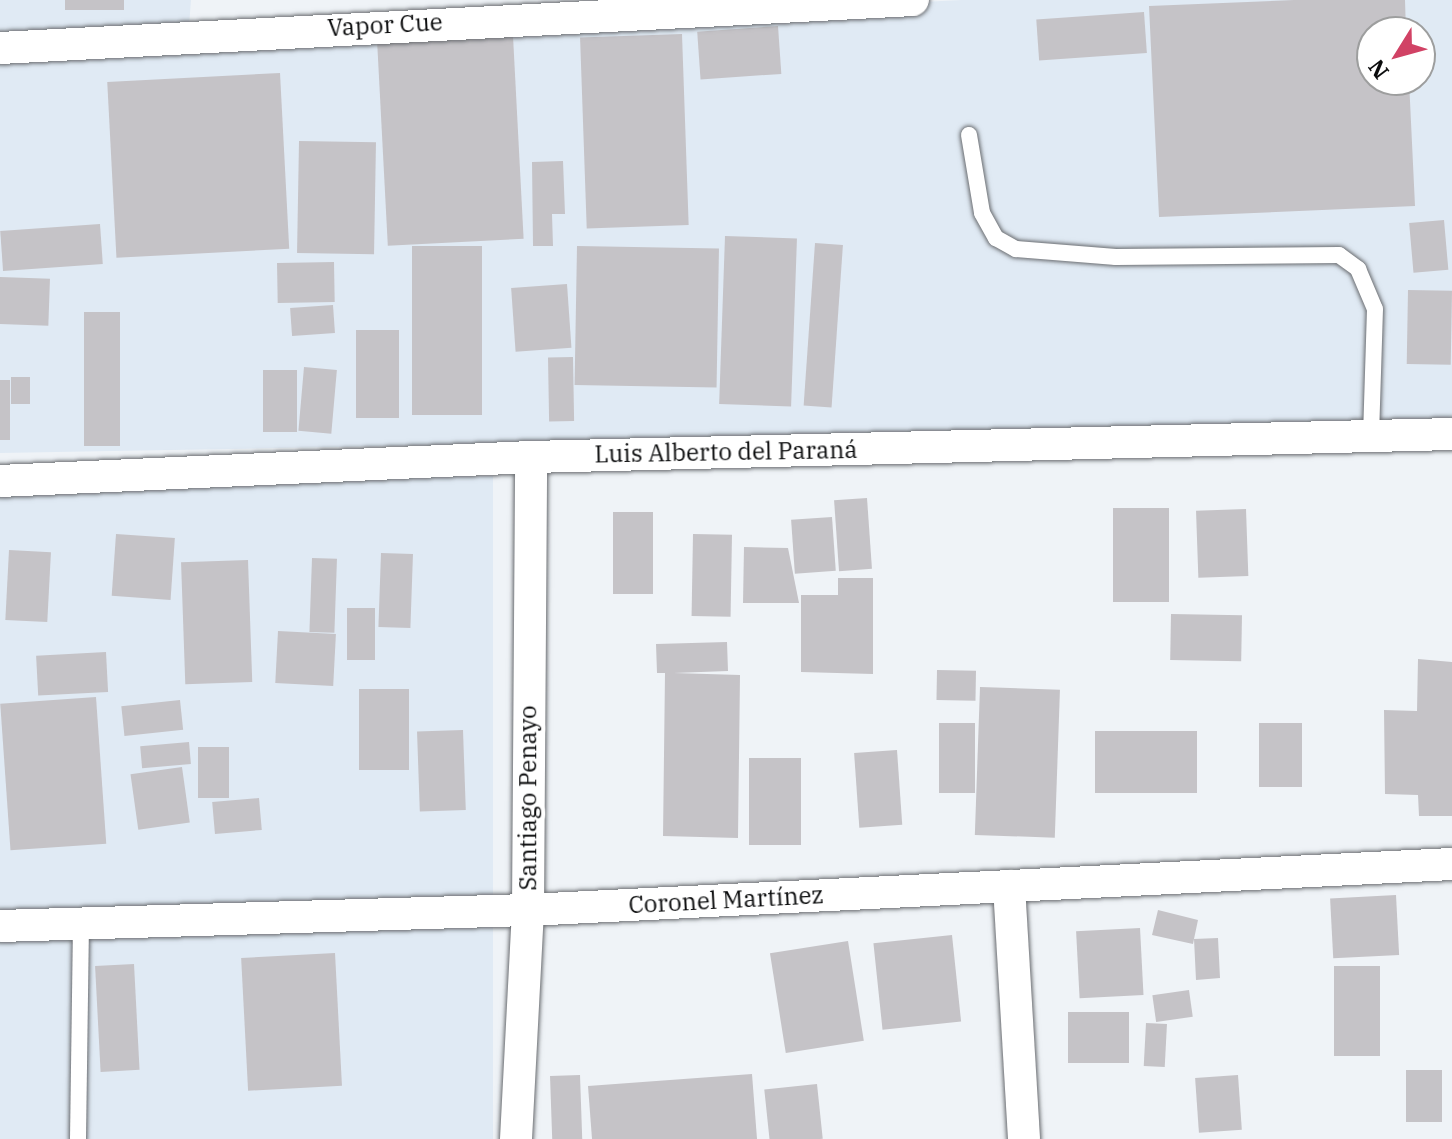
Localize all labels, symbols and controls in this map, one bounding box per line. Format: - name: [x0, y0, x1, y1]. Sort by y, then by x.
- street label: Vapor Cue: [327, 8, 443, 42]
- north arrow: [1356, 16, 1436, 96]
- text: N: [1361, 54, 1395, 85]
- street label: Luis Alberto del Paraná: [594, 435, 858, 469]
- street label: Santiago Penayo: [514, 705, 542, 891]
- street label: Coronel Martínez: [628, 881, 824, 919]

